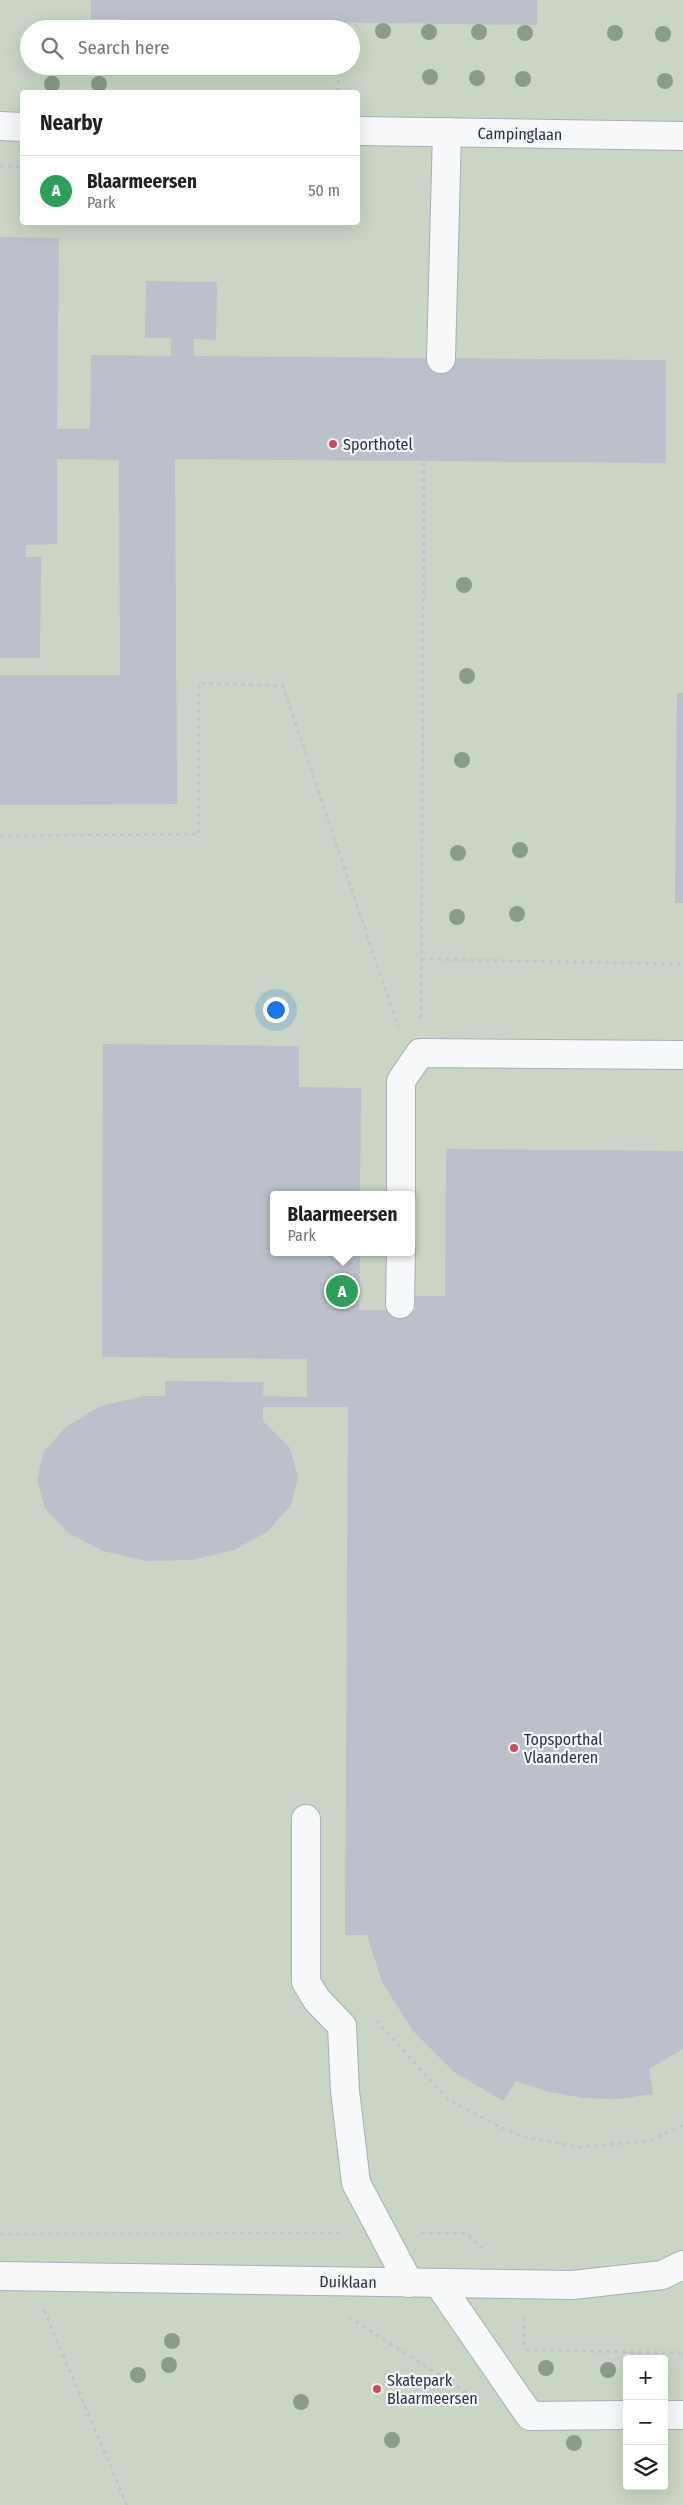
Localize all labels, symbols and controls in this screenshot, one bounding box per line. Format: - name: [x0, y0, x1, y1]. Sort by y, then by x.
- search box: [20, 20, 360, 75]
- icon: search: [38, 34, 66, 62]
- text: Search here: [78, 36, 170, 59]
- text: Nearby: [40, 110, 102, 136]
- street label: Campinglaan: [477, 124, 563, 144]
- text: Blaarmeersen: [87, 170, 197, 193]
- text: A: [52, 181, 60, 200]
- text: 50 m: [308, 181, 340, 200]
- text: Park: [87, 193, 115, 212]
- place label: Sporthotel: [343, 435, 413, 454]
- marker: Sporthotel: [327, 438, 339, 450]
- your location: [263, 997, 289, 1023]
- popup: [270, 1191, 415, 1256]
- text: Blaarmeersen: [288, 1203, 397, 1226]
- text: Park: [288, 1226, 316, 1245]
- pin: A: [326, 1272, 358, 1310]
- place label: Topsporthal Vlaanderen: [524, 1730, 602, 1767]
- marker: Topsporthal Vlaanderen: [508, 1742, 520, 1754]
- street label: Duiklaan: [319, 2272, 377, 2292]
- map controls: [623, 2355, 668, 2490]
- button: +: [623, 2355, 668, 2400]
- place label: Skatepark Blaarmeersen: [387, 2371, 478, 2408]
- marker: Skatepark Blaarmeersen: [371, 2383, 383, 2395]
- button: −: [623, 2400, 668, 2445]
- button: layers: [623, 2445, 668, 2490]

